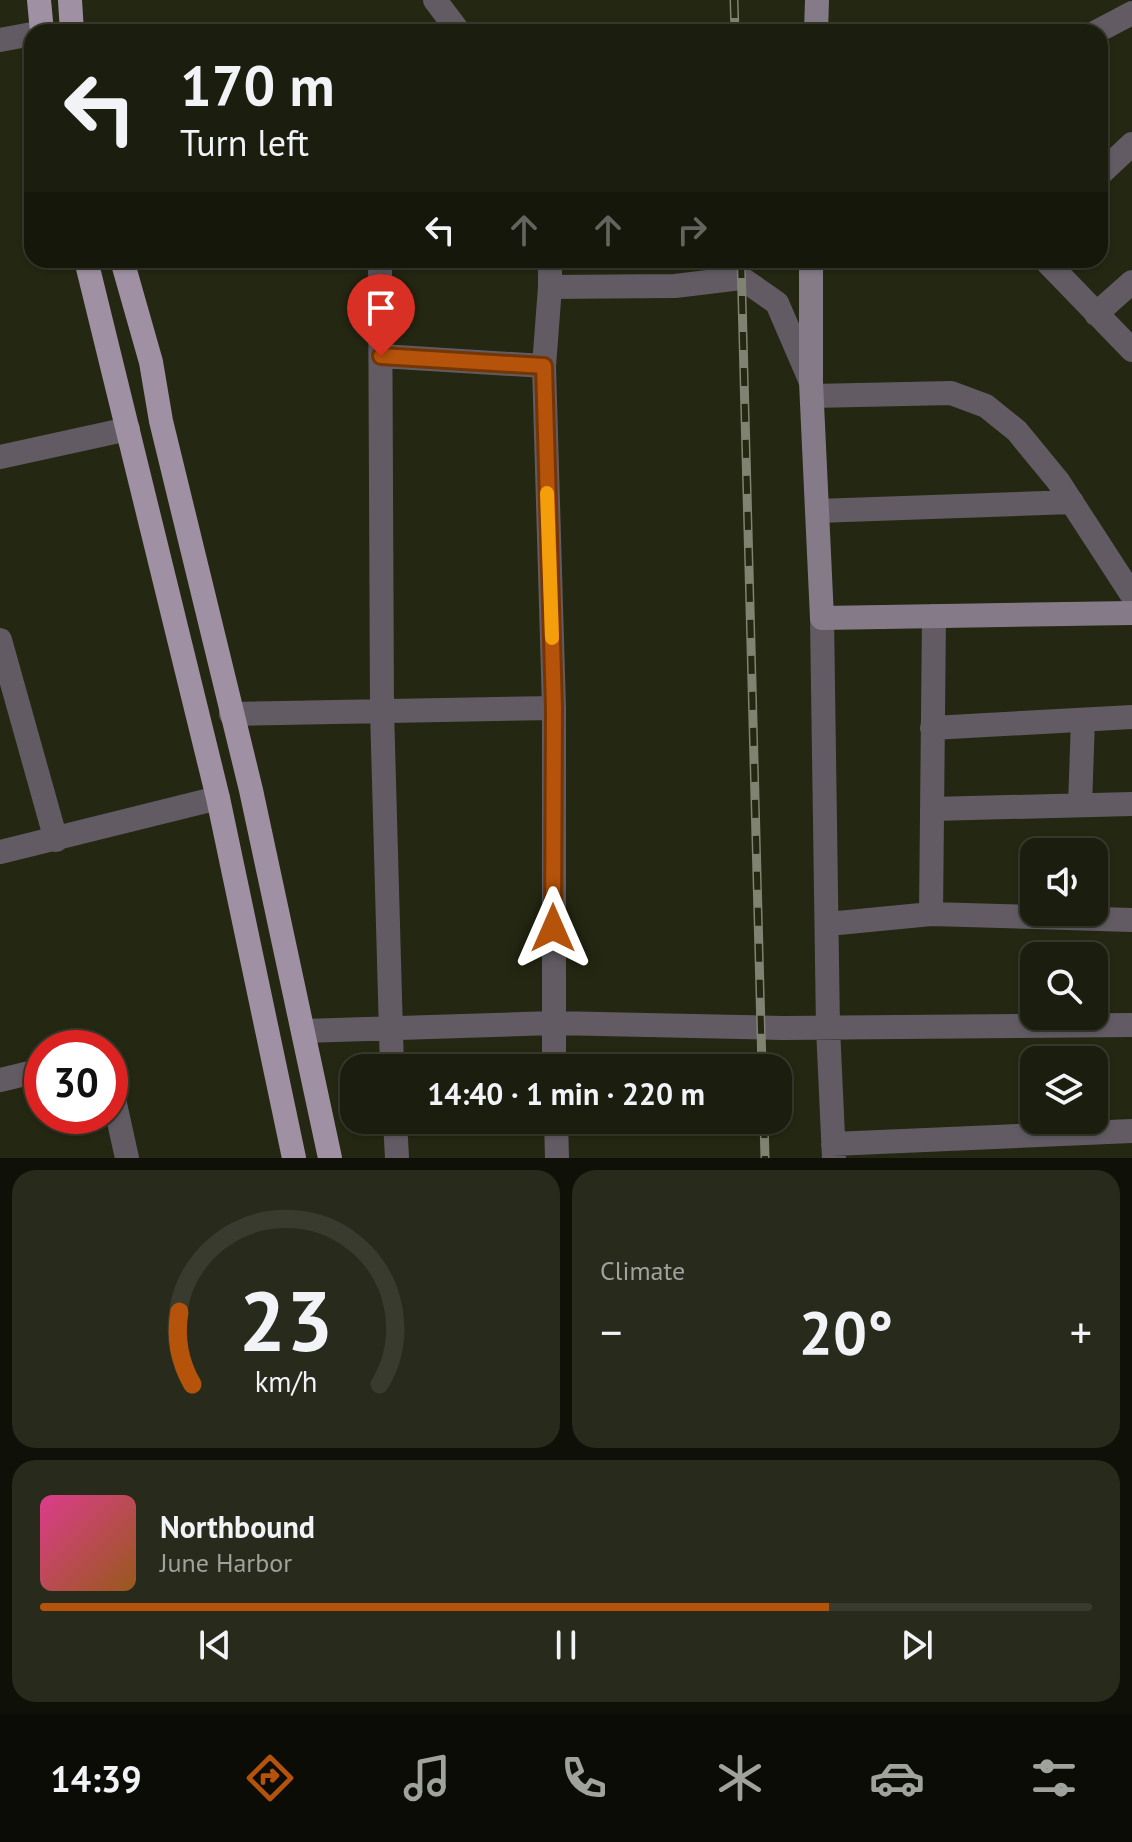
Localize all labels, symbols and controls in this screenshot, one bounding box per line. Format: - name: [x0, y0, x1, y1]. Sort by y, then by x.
- text: 170 m: [180, 49, 335, 121]
- icon: left: [48, 56, 152, 160]
- text: Turn left: [180, 119, 309, 166]
- icon: left: [418, 208, 462, 252]
- icon: ahead: [502, 208, 546, 252]
- icon: ahead: [586, 208, 630, 252]
- icon: right: [670, 208, 714, 252]
- pin: [347, 274, 415, 356]
- icon: arrive: [359, 286, 403, 330]
- map controls: [1020, 838, 1108, 1134]
- button: sound: [1020, 838, 1108, 926]
- position arrow: [511, 886, 595, 970]
- button: search: [1020, 942, 1108, 1030]
- speed limit sign: 30: [24, 1030, 128, 1134]
- button: layers: [1020, 1046, 1108, 1134]
- text: 14:40 · 1 min · 220 m: [427, 1074, 705, 1113]
- text: Climate: [600, 1254, 685, 1287]
- text: 23: [239, 1266, 333, 1374]
- text: 20°: [799, 1293, 893, 1371]
- text: −: [600, 1303, 622, 1360]
- text: +: [1070, 1303, 1092, 1360]
- text: km/h: [255, 1363, 317, 1400]
- text: Northbound: [160, 1507, 315, 1546]
- text: June Harbor: [160, 1546, 292, 1579]
- icon: previous: [193, 1623, 237, 1667]
- icon: pause: [544, 1623, 588, 1667]
- icon: next: [895, 1623, 939, 1667]
- icon: directions: [242, 1750, 298, 1806]
- icon: music: [399, 1750, 455, 1806]
- icon: phone: [556, 1750, 612, 1806]
- icon: climate: [712, 1750, 768, 1806]
- icon: car: [869, 1750, 925, 1806]
- icon: filters: [1026, 1750, 1082, 1806]
- text: 14:39: [50, 1755, 142, 1802]

